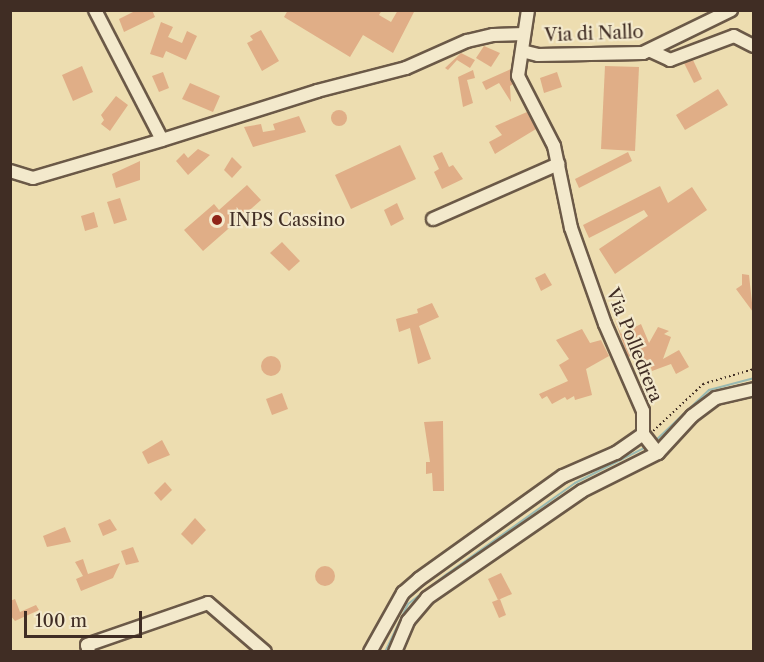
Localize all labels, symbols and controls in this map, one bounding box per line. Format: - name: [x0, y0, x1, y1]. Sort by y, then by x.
- street label: Via di Nallo: [544, 21, 644, 47]
- place label: INPS Cassino: [229, 209, 345, 231]
- marker: INPS Cassino: [210, 213, 224, 227]
- street label: Via Polledrera: [601, 285, 667, 405]
- scale bar: [27, 599, 146, 637]
- text: 100 m: [35, 610, 87, 632]

